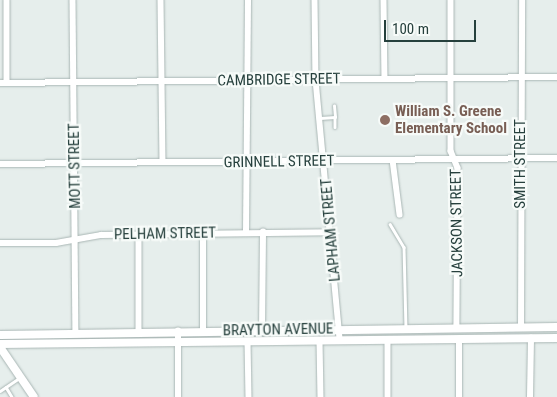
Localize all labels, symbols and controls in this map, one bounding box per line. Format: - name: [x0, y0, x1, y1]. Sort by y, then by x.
- scale bar: [387, 10, 480, 42]
- text: 100 m: [392, 20, 429, 38]
- street label: CAMBRIDGE STREET: [217, 70, 341, 90]
- place label: William S. Greene Elementary School: [395, 102, 507, 137]
- marker: William S. Greene Elementary School: [379, 114, 391, 126]
- street label: SMITH STREET: [512, 119, 530, 209]
- street label: MOTT STREET: [65, 123, 85, 209]
- street label: GRINNELL STREET: [223, 152, 335, 172]
- street label: JACKSON STREET: [447, 169, 467, 277]
- street label: LAPHAM STREET: [318, 178, 344, 282]
- street label: PELHAM STREET: [114, 224, 216, 244]
- street label: BRAYTON AVENUE: [223, 320, 333, 340]

